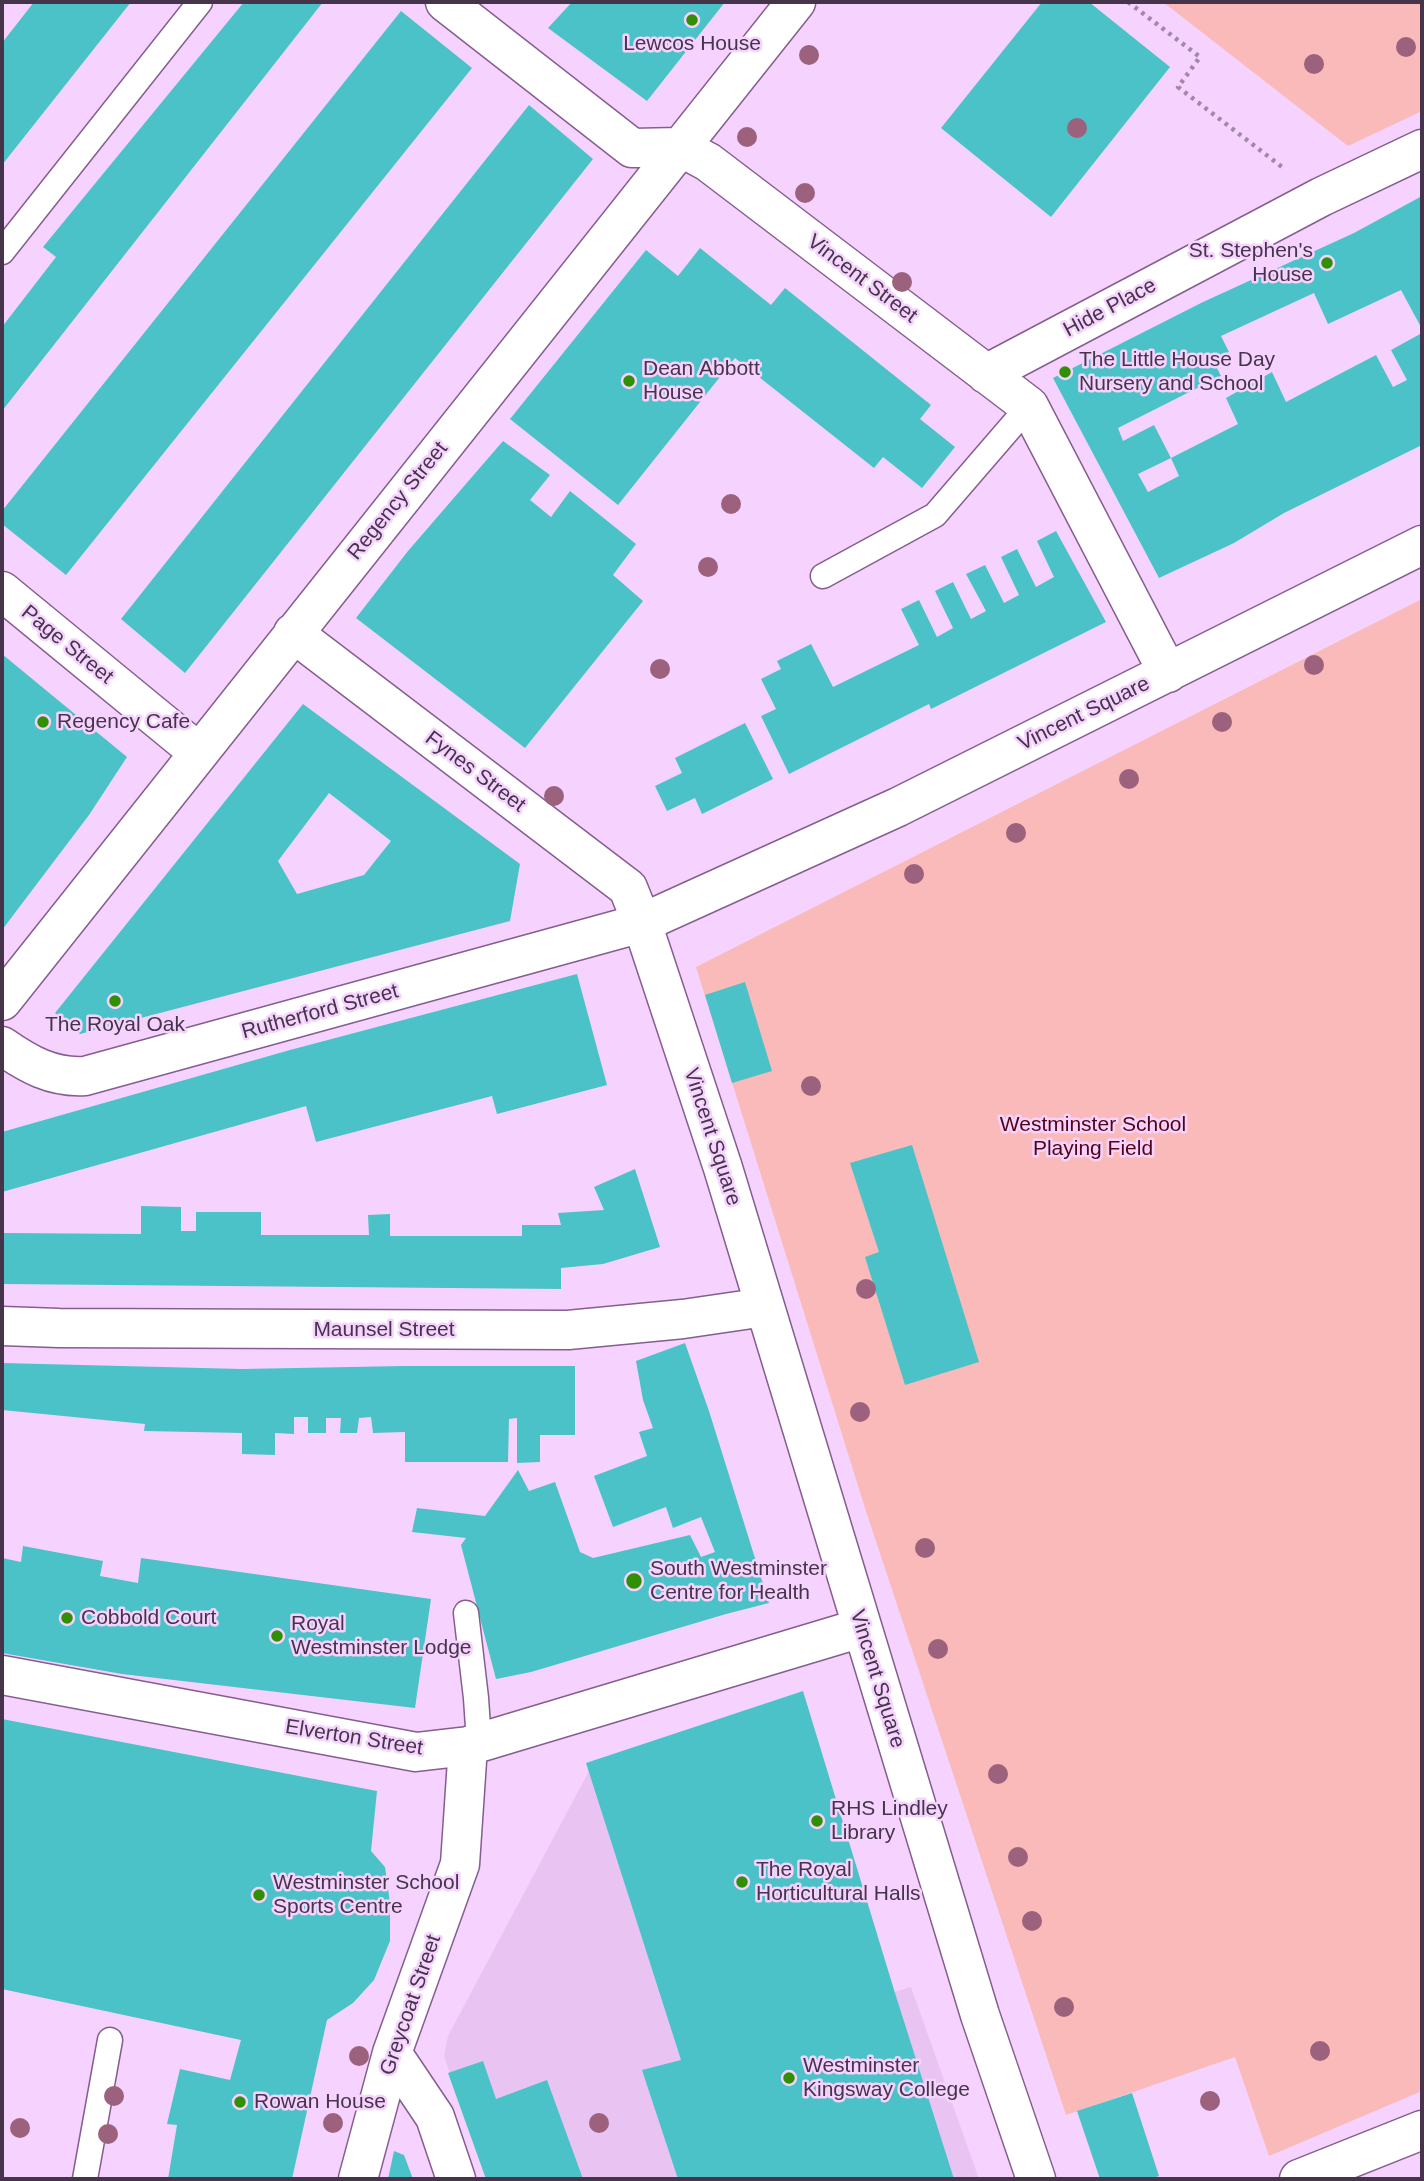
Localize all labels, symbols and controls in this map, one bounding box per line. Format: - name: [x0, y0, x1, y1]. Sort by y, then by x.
- marker: Lewcos House: [684, 12, 700, 28]
- place label: Lewcos House: [623, 31, 761, 57]
- street label: Vincent Street: [802, 229, 922, 329]
- place label: St. Stephen's House: [1189, 238, 1313, 288]
- marker: St. Stephen's House: [1319, 255, 1335, 271]
- street label: Hide Place: [1059, 273, 1161, 343]
- place label: The Little House Day Nursery and School: [1079, 347, 1275, 397]
- place label: Dean Abbott House: [643, 356, 760, 406]
- marker: The Little House Day Nursery and School: [1057, 364, 1073, 380]
- marker: Dean Abbott House: [621, 373, 637, 389]
- street label: Regency Street: [343, 437, 453, 565]
- street label: Page Street: [16, 600, 118, 690]
- street label: Vincent Square: [1014, 671, 1154, 757]
- place label: Regency Cafe: [57, 709, 190, 735]
- marker: Regency Cafe: [35, 714, 51, 730]
- street label: Fynes Street: [420, 726, 530, 818]
- street label: Rutherford Street: [239, 979, 401, 1045]
- marker: The Royal Oak: [107, 993, 123, 1009]
- place label: The Royal Oak: [45, 1012, 185, 1038]
- street label: Vincent Square: [678, 1065, 746, 1209]
- park label: Westminster School Playing Field: [1000, 1112, 1186, 1162]
- street label: Maunsel Street: [313, 1317, 455, 1343]
- place label: South Westminster Centre for Health: [650, 1556, 827, 1606]
- marker: South Westminster Centre for Health: [624, 1571, 644, 1591]
- place label: Cobbold Court: [81, 1605, 216, 1631]
- street label: Vincent Square: [844, 1607, 910, 1751]
- marker: Cobbold Court: [59, 1610, 75, 1626]
- place label: Royal Westminster Lodge: [291, 1611, 472, 1661]
- marker: Royal Westminster Lodge: [269, 1628, 285, 1644]
- street label: Elverton Street: [283, 1715, 425, 1761]
- place label: RHS Lindley Library: [831, 1796, 948, 1846]
- marker: RHS Lindley Library: [809, 1813, 825, 1829]
- place label: The Royal Horticultural Halls: [756, 1857, 921, 1907]
- place label: Westminster School Sports Centre: [273, 1870, 459, 1920]
- marker: The Royal Horticultural Halls: [734, 1874, 750, 1890]
- marker: Westminster School Sports Centre: [251, 1887, 267, 1903]
- street label: Greycoat Street: [375, 1931, 447, 2079]
- place label: Westminster Kingsway College: [803, 2053, 970, 2103]
- marker: Westminster Kingsway College: [781, 2070, 797, 2086]
- place label: Rowan House: [254, 2089, 386, 2115]
- marker: Rowan House: [232, 2094, 248, 2110]

